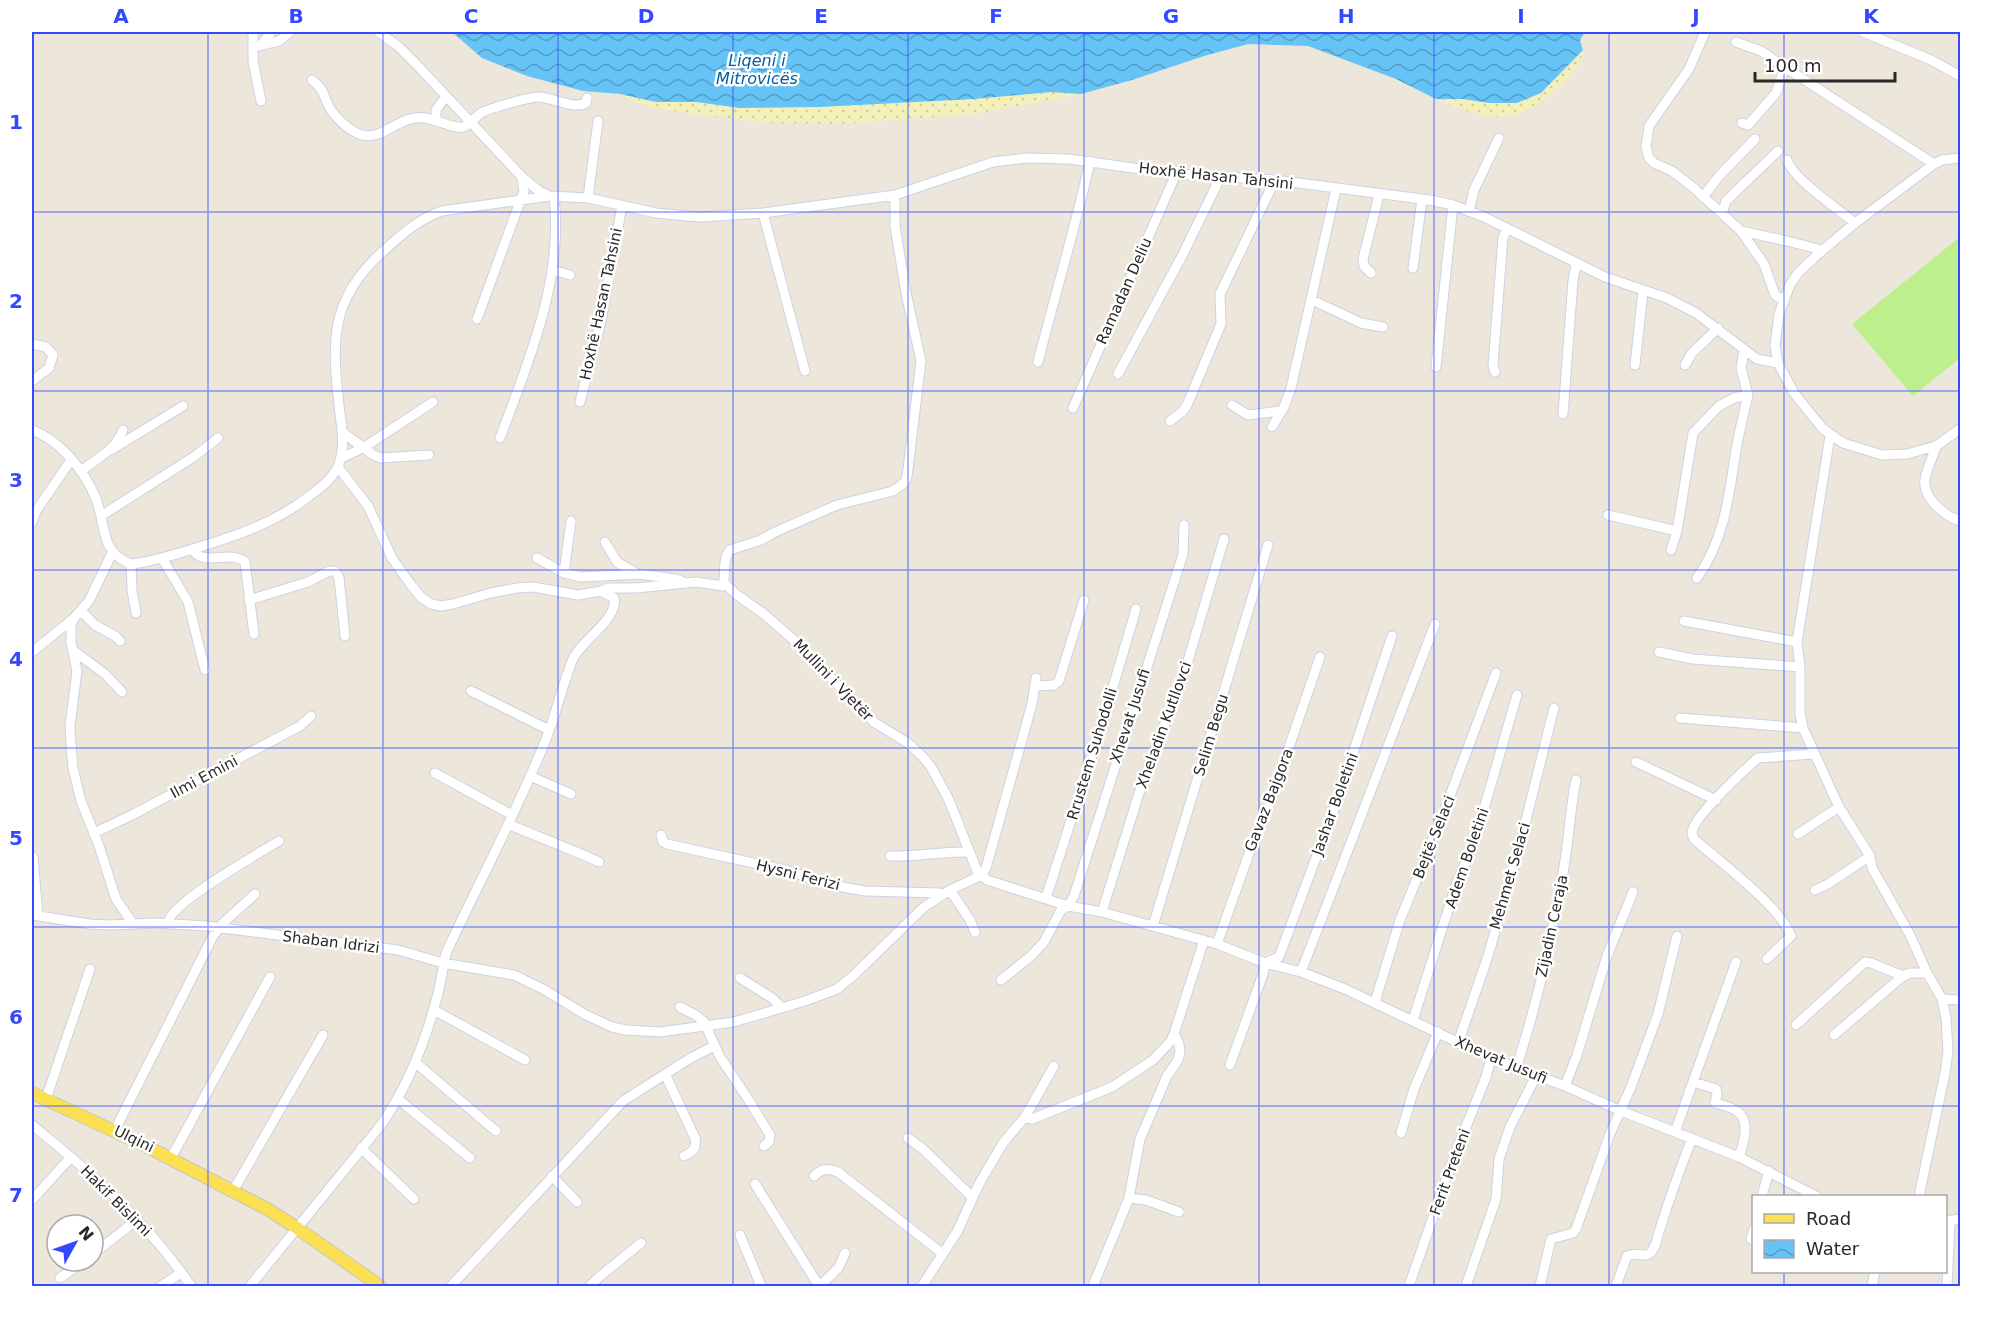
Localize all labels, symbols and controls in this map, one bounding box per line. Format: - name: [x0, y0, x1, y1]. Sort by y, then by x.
- text: A: [113, 4, 129, 28]
- text: B: [288, 4, 304, 28]
- text: C: [464, 4, 478, 28]
- text: D: [638, 4, 654, 28]
- text: E: [814, 4, 828, 28]
- text: F: [989, 4, 1003, 28]
- text: G: [1163, 4, 1179, 28]
- text: H: [1338, 4, 1354, 28]
- text: I: [1517, 4, 1525, 28]
- text: J: [1690, 4, 1700, 28]
- text: K: [1863, 4, 1880, 28]
- scale bar: [1755, 45, 1894, 83]
- water label: Liqeni i Mitrovicës: [716, 51, 798, 88]
- text: 100 m: [1764, 55, 1822, 76]
- text: 1: [9, 110, 23, 134]
- street label: Hoxhë Hasan Tahsini: [1138, 159, 1294, 193]
- street label: Hoxhë Hasan Tahsini: [576, 226, 626, 382]
- street label: Ramadan Deliu: [1092, 235, 1156, 347]
- text: 2: [9, 289, 23, 313]
- text: 3: [9, 468, 23, 492]
- street label: Mullini i Vjetër: [789, 635, 877, 725]
- text: 4: [9, 647, 23, 671]
- street label: Xheladin Kutllovci: [1133, 659, 1195, 791]
- street label: Xhevat Jusufi: [1106, 666, 1154, 766]
- street label: Rrustem Suhodolli: [1063, 686, 1121, 822]
- street label: Selim Begu: [1190, 692, 1232, 778]
- street label: Gavaz Bajgora: [1241, 746, 1297, 854]
- street label: Jashar Boletini: [1308, 750, 1362, 859]
- street label: Ilmi Emini: [167, 752, 241, 802]
- street label: Bejtë Selaci: [1409, 793, 1459, 881]
- street label: Adem Boletini: [1441, 806, 1493, 910]
- street label: Mehmet Selaci: [1486, 820, 1534, 932]
- text: 5: [9, 826, 23, 850]
- street label: Hysni Ferizi: [754, 856, 842, 894]
- street label: Zijadin Ceraja: [1532, 873, 1572, 979]
- street label: Shaban Idrizi: [282, 927, 380, 957]
- text: 6: [9, 1005, 23, 1029]
- street label: Xhevat Jusufi: [1452, 1032, 1550, 1088]
- street label: Ulqini: [111, 1122, 157, 1156]
- street label: Ferit Preteni: [1426, 1126, 1474, 1218]
- street label: Hakif Bislimi: [77, 1162, 155, 1240]
- text: 7: [9, 1183, 23, 1207]
- legend: [1752, 1195, 1947, 1273]
- text: Road: [1806, 1208, 1851, 1229]
- north arrow: [45, 1213, 105, 1273]
- text: N: [75, 1222, 98, 1245]
- text: Water: [1806, 1238, 1860, 1259]

